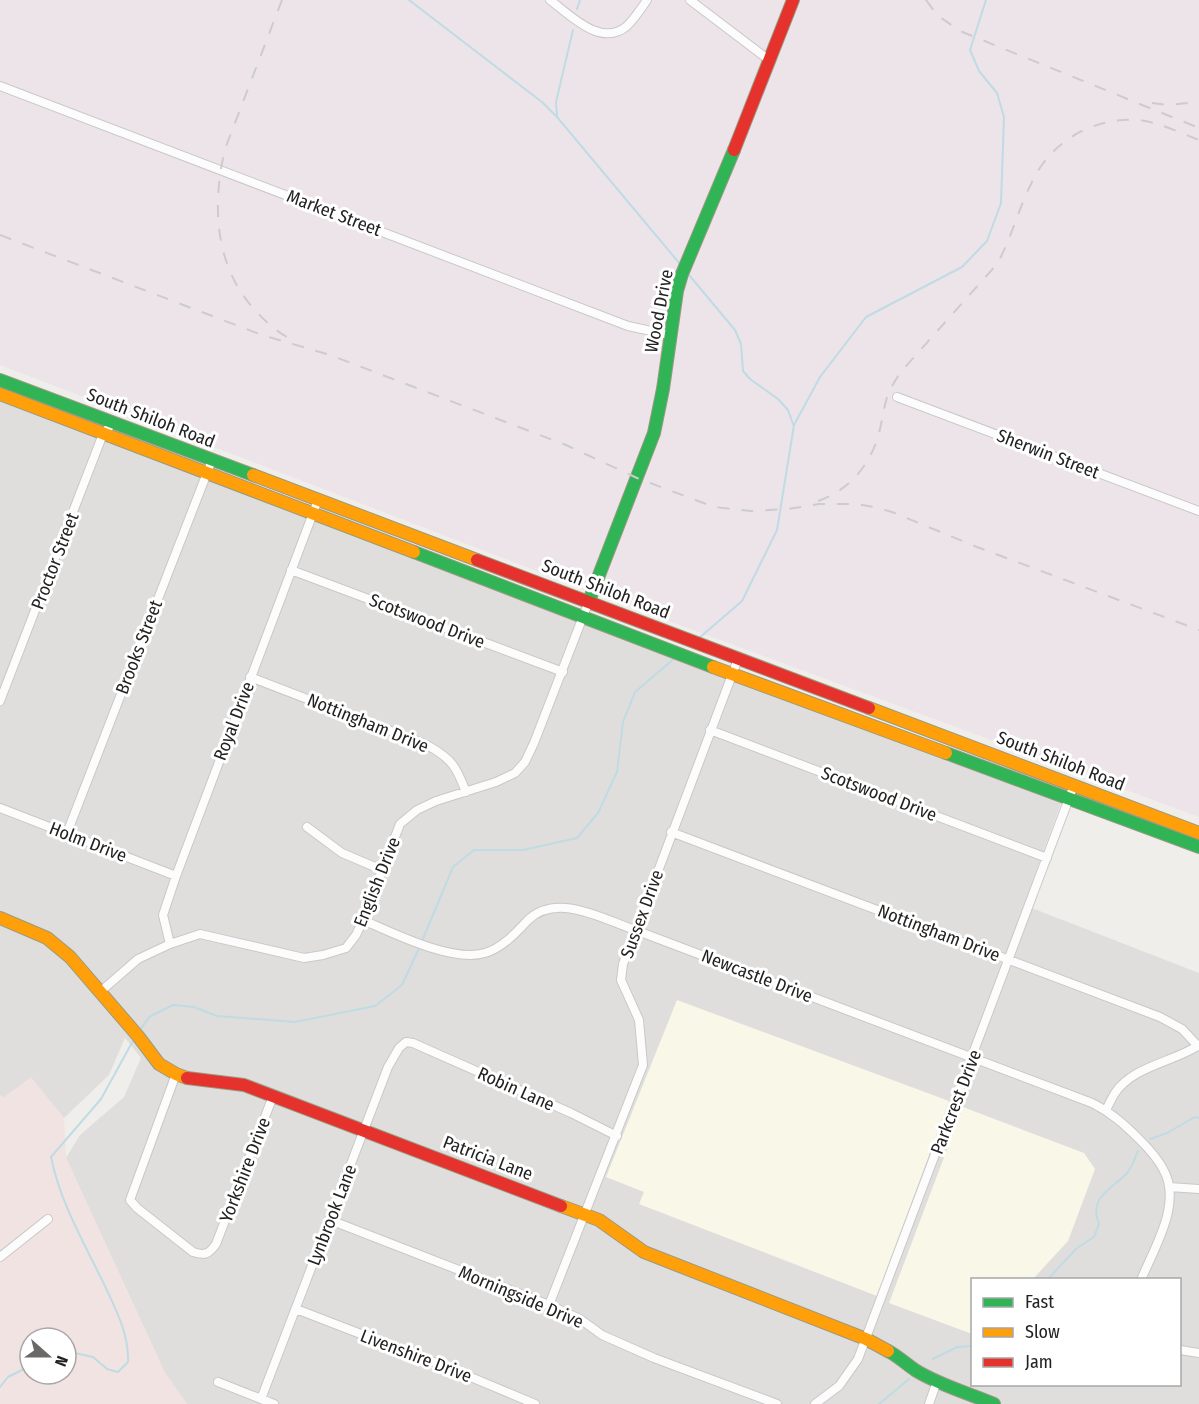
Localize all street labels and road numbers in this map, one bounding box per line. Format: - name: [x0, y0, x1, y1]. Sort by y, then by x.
- street label: Market Street: [284, 185, 384, 241]
- street label: Wood Drive: [640, 267, 678, 354]
- street label: South Shiloh Road: [84, 383, 218, 453]
- street label: Sherwin Street: [994, 424, 1102, 484]
- street label: Proctor Street: [26, 509, 84, 612]
- street label: South Shiloh Road: [539, 554, 673, 624]
- street label: Scotswood Drive: [366, 589, 488, 653]
- street label: Brooks Street: [111, 597, 167, 697]
- street label: Royal Drive: [209, 678, 259, 763]
- street label: Nottingham Drive: [304, 689, 432, 757]
- street label: South Shiloh Road: [994, 726, 1128, 796]
- street label: Scotswood Drive: [818, 762, 940, 826]
- street label: Holm Drive: [46, 817, 130, 867]
- street label: English Drive: [349, 834, 405, 930]
- street label: Sussex Drive: [616, 867, 668, 961]
- street label: Nottingham Drive: [875, 900, 1003, 966]
- street label: Newcastle Drive: [698, 945, 816, 1007]
- street label: Parkcrest Drive: [926, 1047, 986, 1157]
- street label: Robin Lane: [474, 1062, 558, 1116]
- street label: Yorkshire Drive: [215, 1114, 275, 1226]
- street label: Patricia Lane: [440, 1131, 536, 1185]
- street label: Lynbrook Lane: [303, 1161, 361, 1269]
- street label: Morningside Drive: [455, 1261, 587, 1333]
- street label: Livenshire Drive: [357, 1325, 475, 1387]

